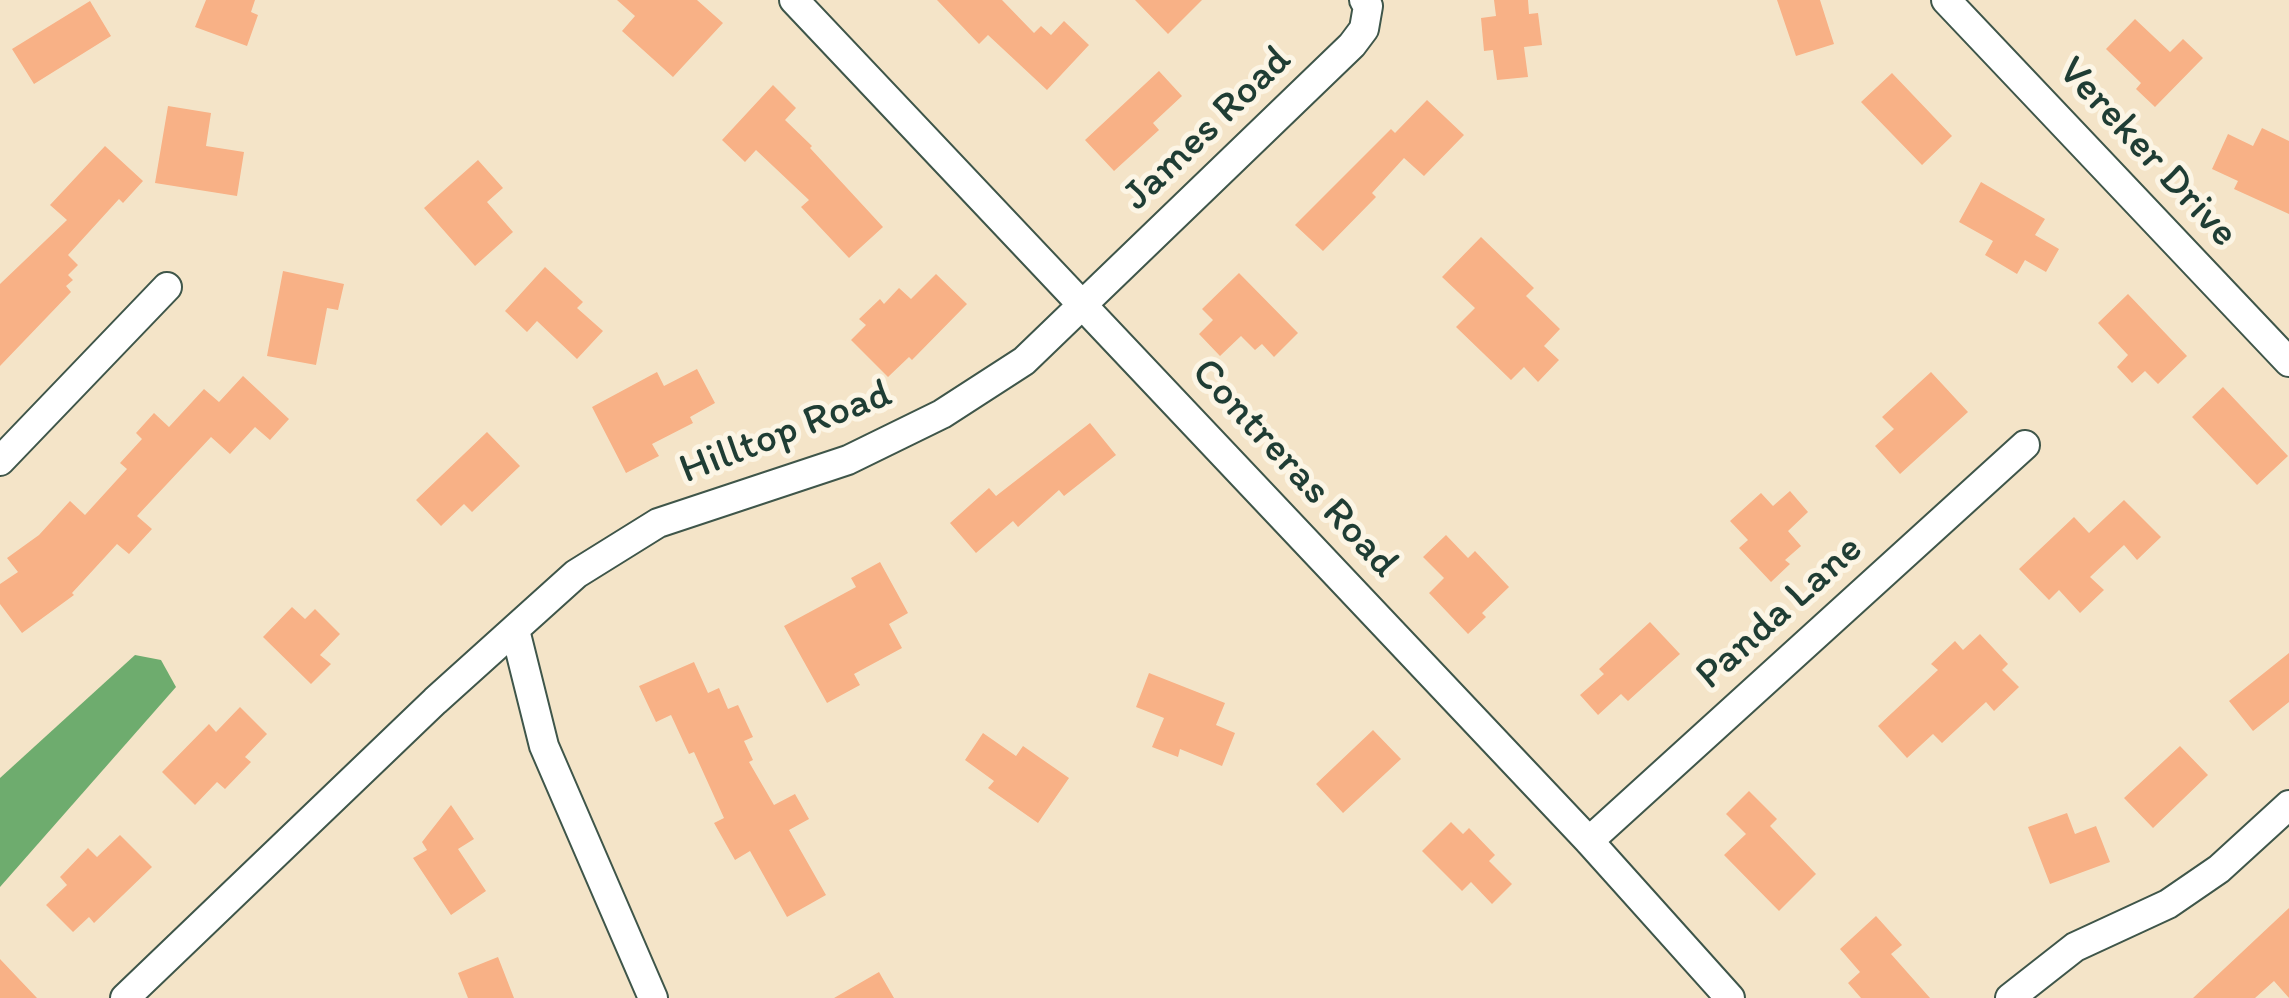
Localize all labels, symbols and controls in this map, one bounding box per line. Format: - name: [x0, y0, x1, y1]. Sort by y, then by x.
- street label: James Road: [1113, 36, 1303, 222]
- street label: Vereker Drive: [2046, 47, 2248, 259]
- street label: Contreras Road: [1180, 349, 1408, 589]
- street label: Hilltop Road: [673, 370, 899, 496]
- street label: Panda Lane: [1686, 525, 1874, 701]

